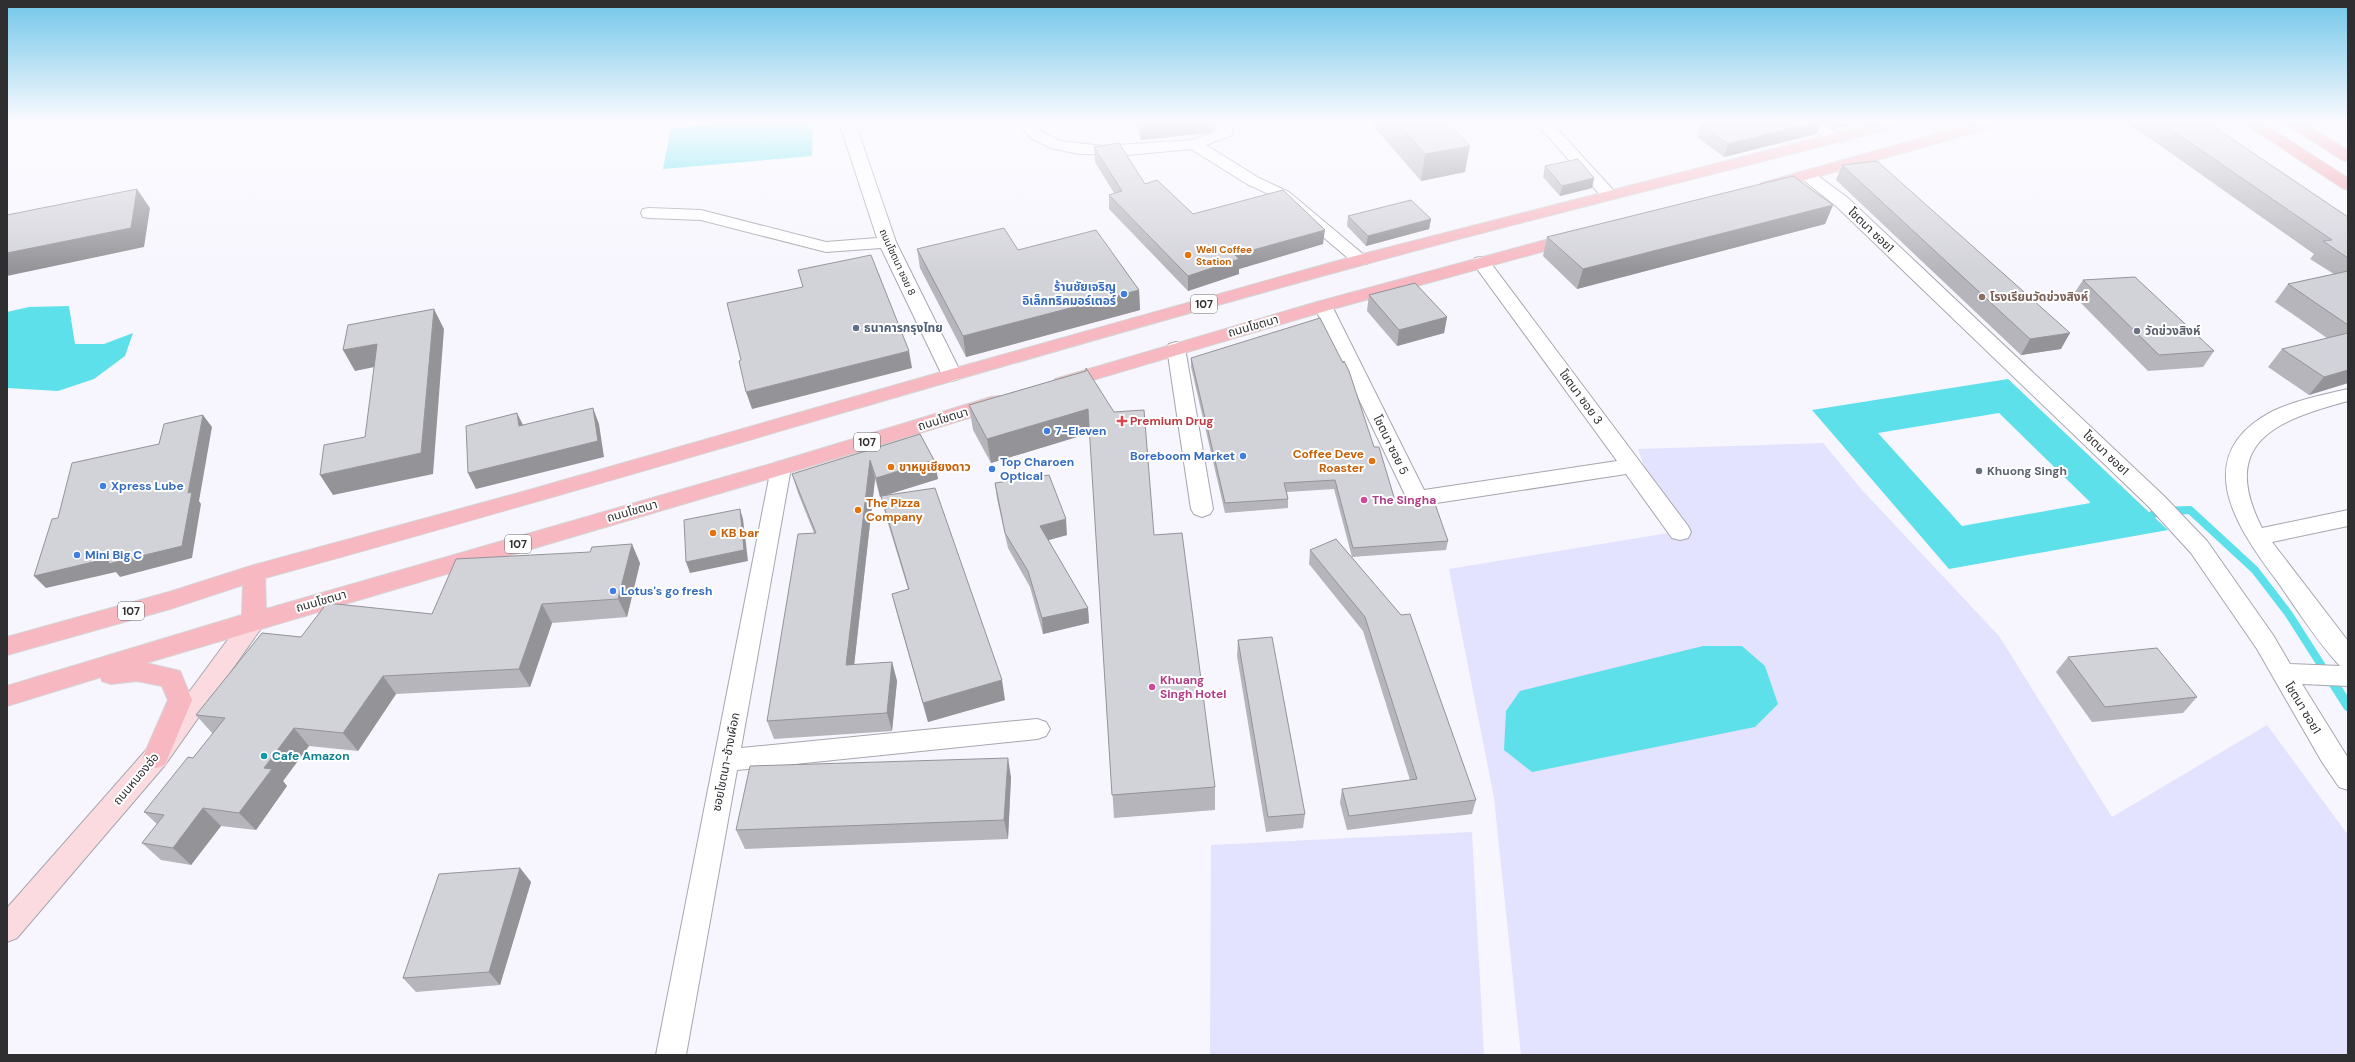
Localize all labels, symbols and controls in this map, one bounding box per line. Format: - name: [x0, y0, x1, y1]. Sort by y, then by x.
- street label: โชตนา ซอย1: [1845, 204, 1897, 256]
- street label: ถนนโชตนา ซอย 8: [876, 227, 919, 298]
- place label: Well Coffee Station: [1196, 243, 1252, 268]
- marker: Well Coffee Station: [1183, 250, 1193, 260]
- place label: ร้านชัยเจริญ อิเล็กทริคมอร์เตอร์: [1022, 279, 1116, 309]
- marker: ร้านชัยเจริญ อิเล็กทริคมอร์เตอร์: [1119, 289, 1129, 299]
- place label: โรงเรียนวัดข่วงสิงห์: [1990, 289, 2088, 305]
- marker: โรงเรียนวัดข่วงสิงห์: [1977, 292, 1987, 302]
- road number: 107: [1191, 295, 1217, 313]
- street label: ถนนโชตนา: [1226, 311, 1280, 341]
- place label: ธนาคารกรุงไทย: [864, 320, 943, 336]
- marker: ธนาคารกรุงไทย: [851, 323, 861, 333]
- place label: วัดข่วงสิงห์: [2145, 323, 2200, 339]
- marker: วัดข่วงสิงห์: [2132, 326, 2142, 336]
- street label: โชตนา ซอย 3: [1556, 366, 1606, 428]
- street label: ถนนโชตนา: [916, 404, 970, 434]
- place label: Premium Drug: [1130, 413, 1213, 429]
- street label: โชตนา ซอย 5: [1370, 413, 1412, 477]
- marker: Premium Drug: [1117, 416, 1127, 426]
- place label: 7-Eleven: [1055, 423, 1107, 439]
- marker: 7-Eleven: [1042, 426, 1052, 436]
- street label: โชตนา ซอย1: [2080, 427, 2132, 479]
- road number: 107: [854, 433, 880, 451]
- place label: Coffee Deve Roaster: [1293, 446, 1364, 476]
- place label: Boreboom Market: [1130, 448, 1235, 464]
- marker: Boreboom Market: [1238, 451, 1248, 461]
- place label: Top Charoen Optical: [1000, 454, 1074, 484]
- marker: Coffee Deve Roaster: [1367, 456, 1377, 466]
- place label: ขาหมูเชียงดาว: [899, 459, 971, 475]
- marker: ขาหมูเชียงดาว: [886, 462, 896, 472]
- place label: Khuong Singh: [1987, 463, 2067, 479]
- marker: Top Charoen Optical: [987, 464, 997, 474]
- marker: Khuong Singh: [1974, 466, 1984, 476]
- place label: Xpress Lube: [111, 478, 184, 494]
- marker: Xpress Lube: [98, 481, 108, 491]
- place label: The Singha: [1372, 492, 1436, 508]
- place label: The Pizza Company: [866, 495, 924, 525]
- marker: The Singha: [1359, 495, 1369, 505]
- street label: ถนนโชตนา: [605, 496, 659, 526]
- marker: The Pizza Company: [853, 505, 863, 515]
- place label: KB bar: [721, 525, 759, 541]
- marker: KB bar: [708, 528, 718, 538]
- road number: 107: [505, 535, 531, 553]
- place label: Mini Big C: [85, 547, 142, 563]
- marker: Mini Big C: [72, 550, 82, 560]
- place label: Lotus's go fresh: [621, 583, 712, 599]
- street label: ถนนโชตนา: [294, 586, 348, 616]
- marker: Lotus's go fresh: [608, 586, 618, 596]
- road number: 107: [118, 602, 144, 620]
- place label: Khuang Singh Hotel: [1160, 672, 1226, 702]
- street label: โชตนา ซอย1: [2281, 679, 2325, 737]
- marker: Khuang Singh Hotel: [1147, 682, 1157, 692]
- street label: ซอยโชตนา-ช้างเผือก: [709, 711, 743, 813]
- place label: Cafe Amazon: [272, 748, 350, 764]
- street label: ถนนหนองฮ่อ: [110, 750, 163, 808]
- marker: Cafe Amazon: [259, 751, 269, 761]

